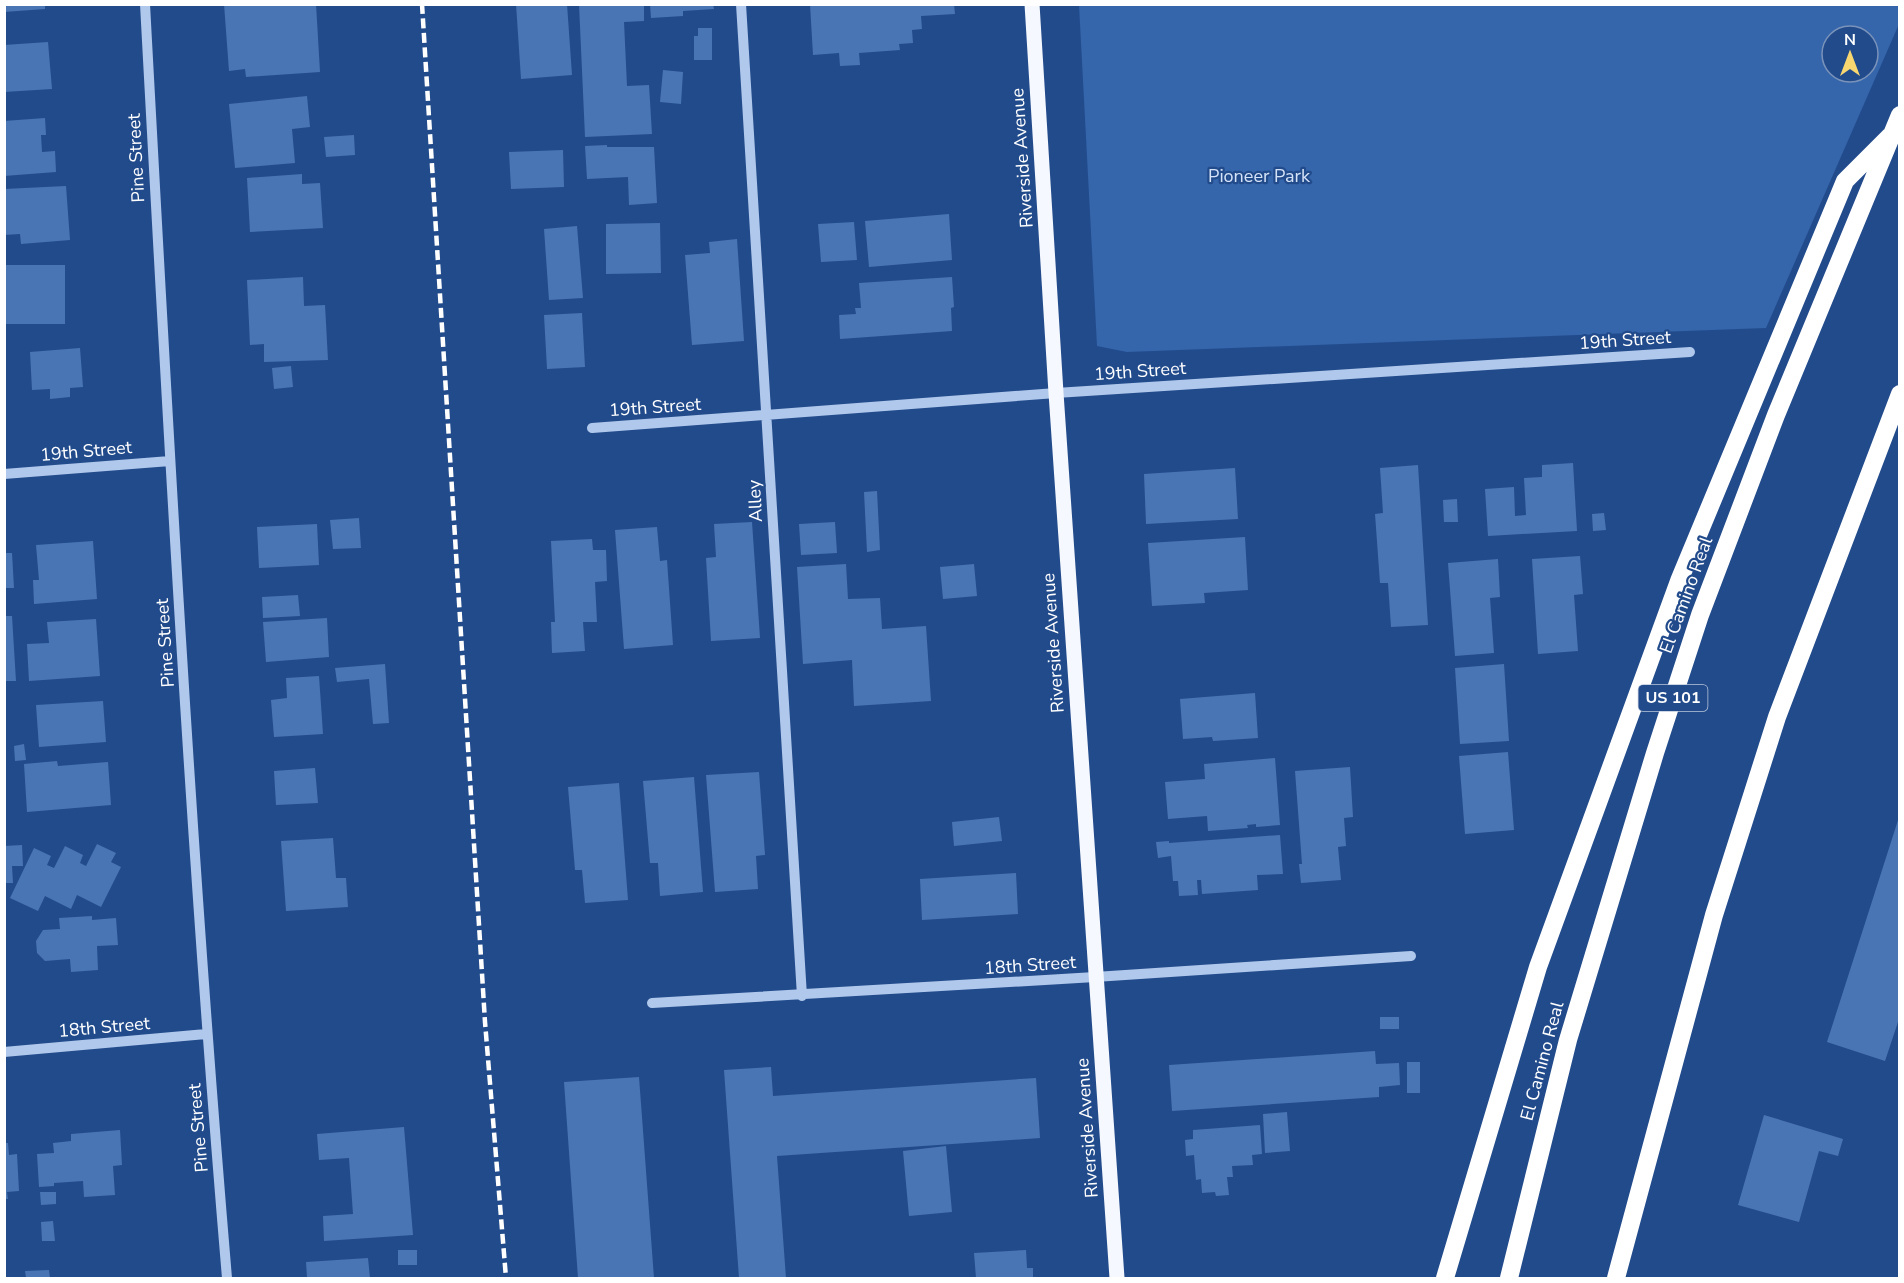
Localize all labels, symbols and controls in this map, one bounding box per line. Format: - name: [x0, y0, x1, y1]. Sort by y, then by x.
- north arrow: [1820, 24, 1880, 84]
- text: N: [1844, 29, 1856, 51]
- street label: Riverside Avenue: [1005, 87, 1039, 229]
- street label: Pine Street: [122, 112, 150, 203]
- park label: Pioneer Park: [1208, 164, 1311, 188]
- street label: 19th Street: [1578, 325, 1672, 355]
- street label: 19th Street: [1093, 356, 1187, 386]
- street label: 19th Street: [608, 392, 702, 422]
- street label: 19th Street: [39, 435, 133, 467]
- street label: Alley: [742, 478, 768, 523]
- street label: El Camino Real: [1654, 533, 1718, 657]
- street label: Riverside Avenue: [1036, 572, 1070, 714]
- street label: Pine Street: [150, 597, 180, 688]
- road number: US 101: [1638, 685, 1708, 711]
- street label: 18th Street: [983, 950, 1077, 980]
- street label: El Camino Real: [1515, 998, 1570, 1123]
- street label: 18th Street: [57, 1011, 151, 1043]
- street label: Riverside Avenue: [1070, 1057, 1104, 1199]
- street label: Pine Street: [182, 1082, 214, 1173]

